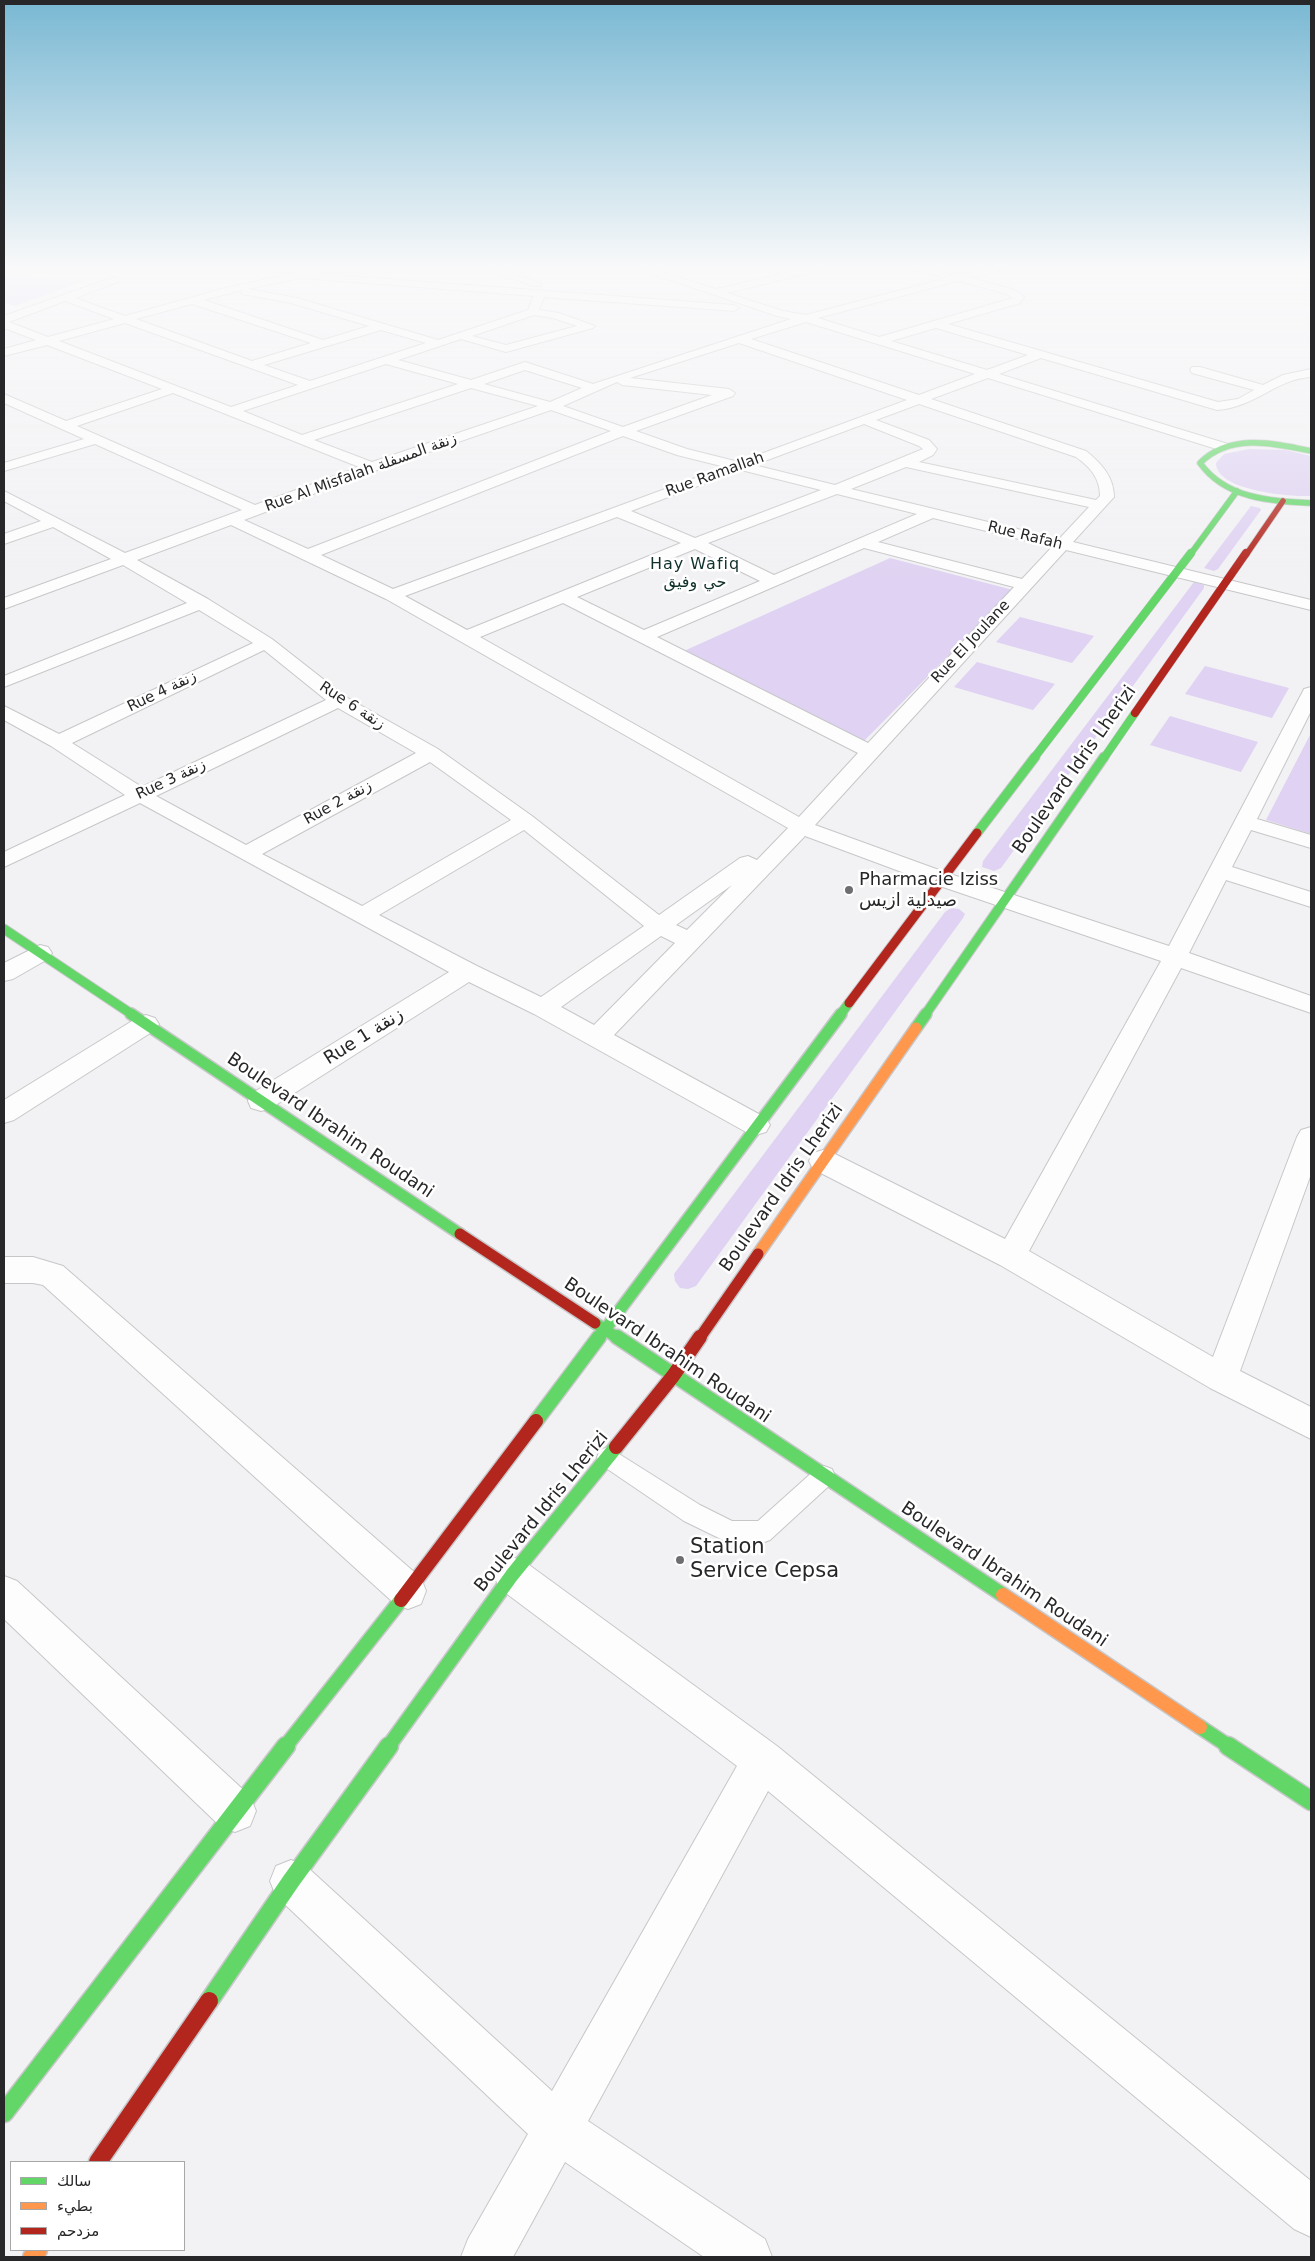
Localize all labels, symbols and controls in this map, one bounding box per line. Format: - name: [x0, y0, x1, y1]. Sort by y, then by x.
- street label: Rue Al Misfalah زنقة المسفلة: [263, 430, 459, 516]
- street label: Rue Ramallah: [663, 449, 767, 501]
- street label: Rue Rafah: [986, 518, 1064, 554]
- district label: Hay Wafiq حي وفيق: [649, 555, 741, 593]
- street label: Rue El Joulane: [928, 597, 1014, 687]
- street label: Rue 4 زنقة: [125, 668, 199, 716]
- street label: Rue 6 زنقة: [316, 678, 388, 734]
- street label: Boulevard Idris Lherizi: [1009, 682, 1141, 858]
- street label: Rue 3 زنقة: [133, 756, 209, 804]
- street label: Rue 2 زنقة: [301, 777, 375, 829]
- place label: Pharmacie Iziss صيدلية ازيس: [859, 869, 998, 912]
- marker: Pharmacie Iziss صيدلية ازيس: [843, 884, 855, 896]
- street label: Rue 1 زنقة: [320, 1004, 408, 1070]
- street label: Boulevard Ibrahim Roudani: [223, 1049, 437, 1203]
- street label: Boulevard Idris Lherizi: [716, 1100, 848, 1276]
- street label: Boulevard Ibrahim Roudani: [560, 1274, 774, 1428]
- street label: Boulevard Idris Lherizi: [471, 1427, 613, 1597]
- street label: Boulevard Ibrahim Roudani: [897, 1498, 1111, 1652]
- place label: Station Service Cepsa: [690, 1535, 839, 1585]
- marker: Station Service Cepsa: [674, 1554, 686, 1566]
- legend: [10, 2161, 185, 2251]
- text: سالك: [57, 2172, 91, 2190]
- text: بطيء: [57, 2197, 93, 2215]
- text: مزدحم: [57, 2222, 99, 2240]

